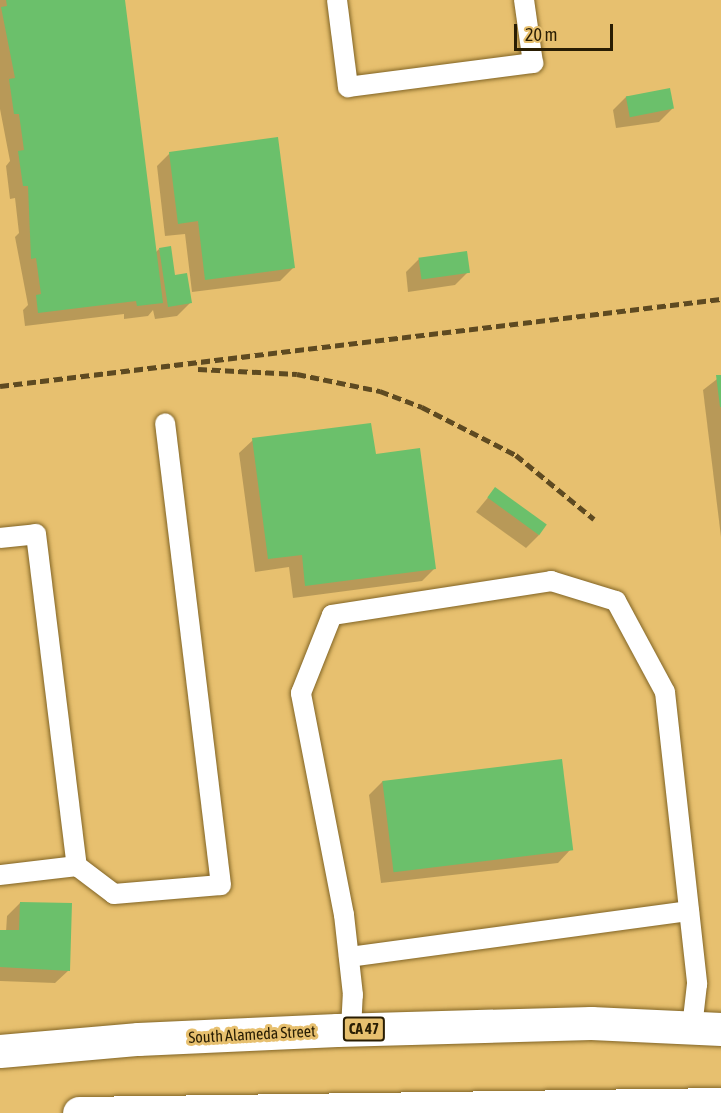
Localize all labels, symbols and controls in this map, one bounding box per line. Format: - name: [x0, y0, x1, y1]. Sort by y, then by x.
- scale bar: [517, 12, 616, 50]
- text: 20 m: [525, 24, 557, 45]
- road number: CA 47: [342, 1017, 386, 1041]
- street label: South Alameda Street: [188, 1021, 316, 1047]

